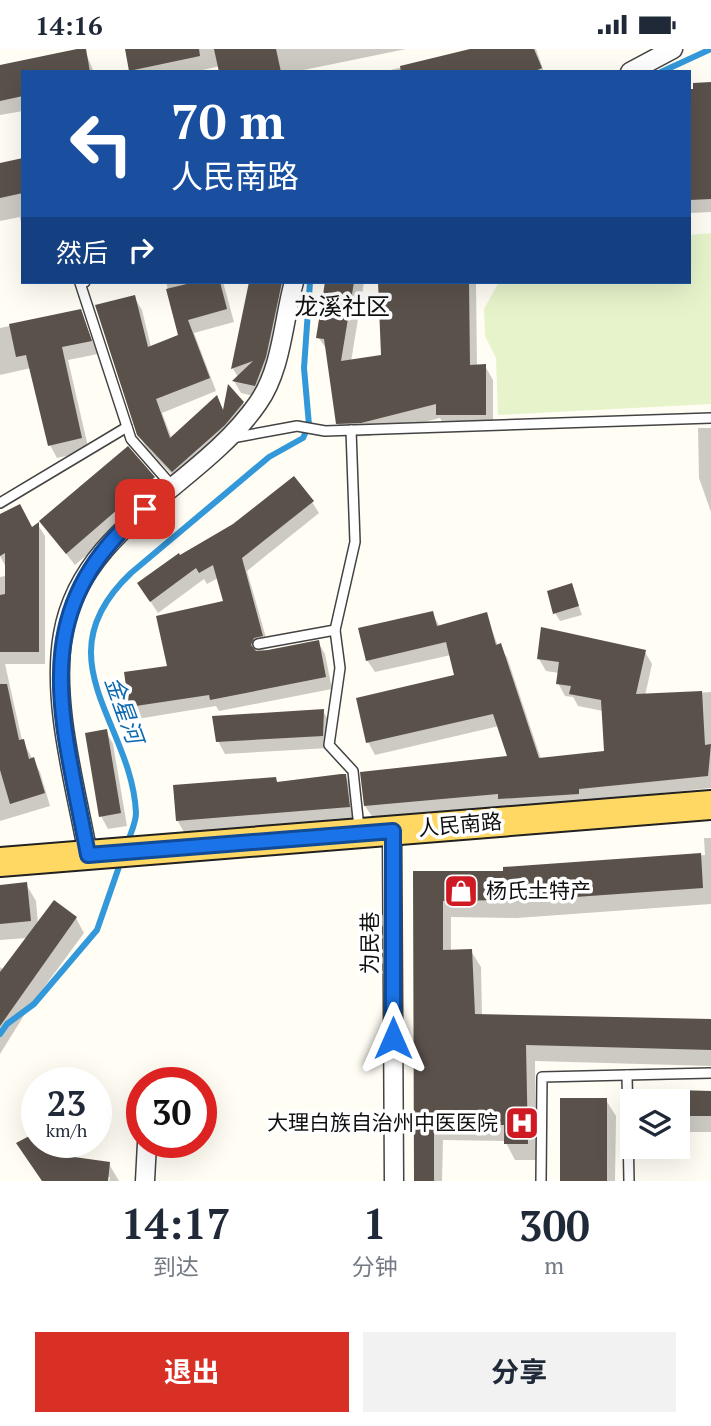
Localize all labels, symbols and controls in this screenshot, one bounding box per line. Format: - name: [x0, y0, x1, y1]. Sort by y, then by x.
- text: 14:16: [35, 8, 103, 42]
- text: 70 m: [171, 88, 285, 153]
- icon: left: [56, 98, 147, 189]
- text: 人民南路: [171, 155, 299, 197]
- icon: right: [122, 231, 160, 269]
- text: 然后: [56, 235, 108, 269]
- district label: 龙溪社区: [294, 290, 390, 322]
- pin: [115, 479, 175, 539]
- icon: arrive: [126, 490, 164, 528]
- water label: 金星河: [98, 672, 152, 751]
- street label: 人民南路: [417, 806, 503, 842]
- shop icon: 杨氏土特产: [442, 872, 480, 910]
- place label: 杨氏土特产: [486, 876, 591, 904]
- street label: 为民巷: [355, 912, 383, 975]
- position arrow: [356, 1001, 430, 1075]
- speed limit sign: 30: [126, 1067, 217, 1158]
- text: 23: [47, 1080, 86, 1126]
- map controls: [620, 1089, 690, 1159]
- button: layers: [620, 1089, 690, 1159]
- hospital icon: 大理白族自治州中医医院: [503, 1104, 541, 1142]
- place label: 大理白族自治州中医医院: [267, 1108, 498, 1136]
- text: km/h: [46, 1118, 87, 1142]
- text: 14:17: [121, 1195, 230, 1251]
- text: 1: [363, 1195, 386, 1251]
- text: 300: [519, 1197, 590, 1253]
- text: m: [544, 1250, 564, 1281]
- text: 到达: [153, 1251, 199, 1282]
- text: 分钟: [352, 1251, 398, 1282]
- button: 退出: [35, 1332, 349, 1412]
- button: 分享: [363, 1332, 676, 1412]

